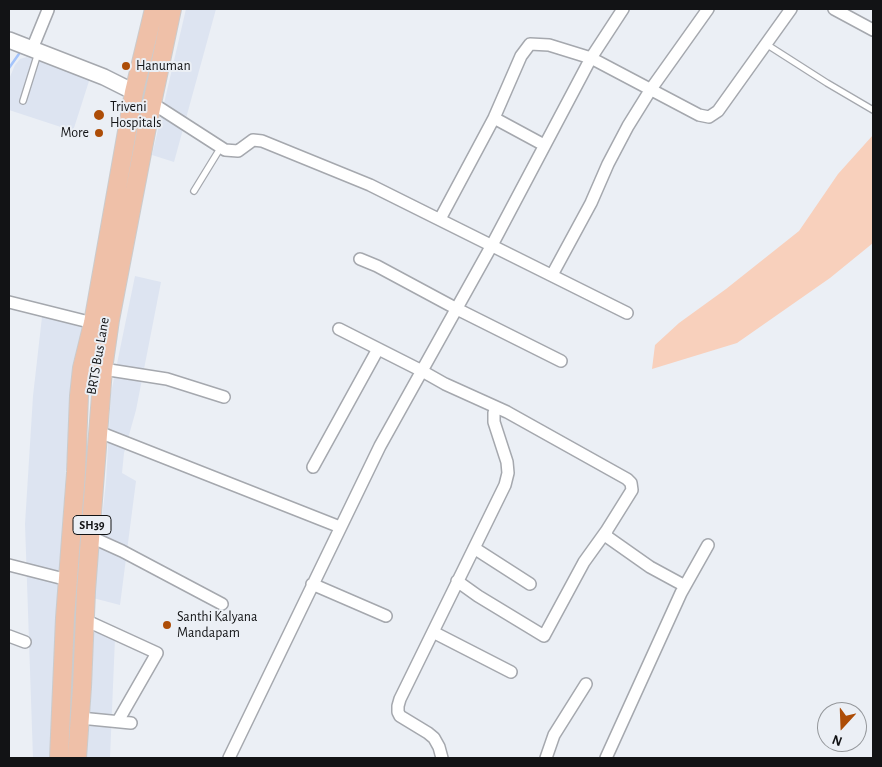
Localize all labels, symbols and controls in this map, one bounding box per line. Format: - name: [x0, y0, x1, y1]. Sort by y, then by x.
- place label: Hanuman: [136, 58, 191, 74]
- marker: Hanuman: [120, 60, 132, 72]
- place label: Triveni Hospitals: [110, 99, 161, 132]
- marker: Triveni Hospitals: [92, 108, 106, 122]
- place label: More: [61, 125, 89, 141]
- marker: More: [93, 127, 105, 139]
- street label: BRTS Bus Lane: [83, 316, 113, 396]
- road number: SH39: [73, 516, 111, 534]
- place label: Santhi Kalyana Mandapam: [177, 609, 258, 642]
- marker: Santhi Kalyana Mandapam: [161, 619, 173, 631]
- north arrow: [817, 702, 867, 752]
- text: N: [830, 732, 844, 748]

